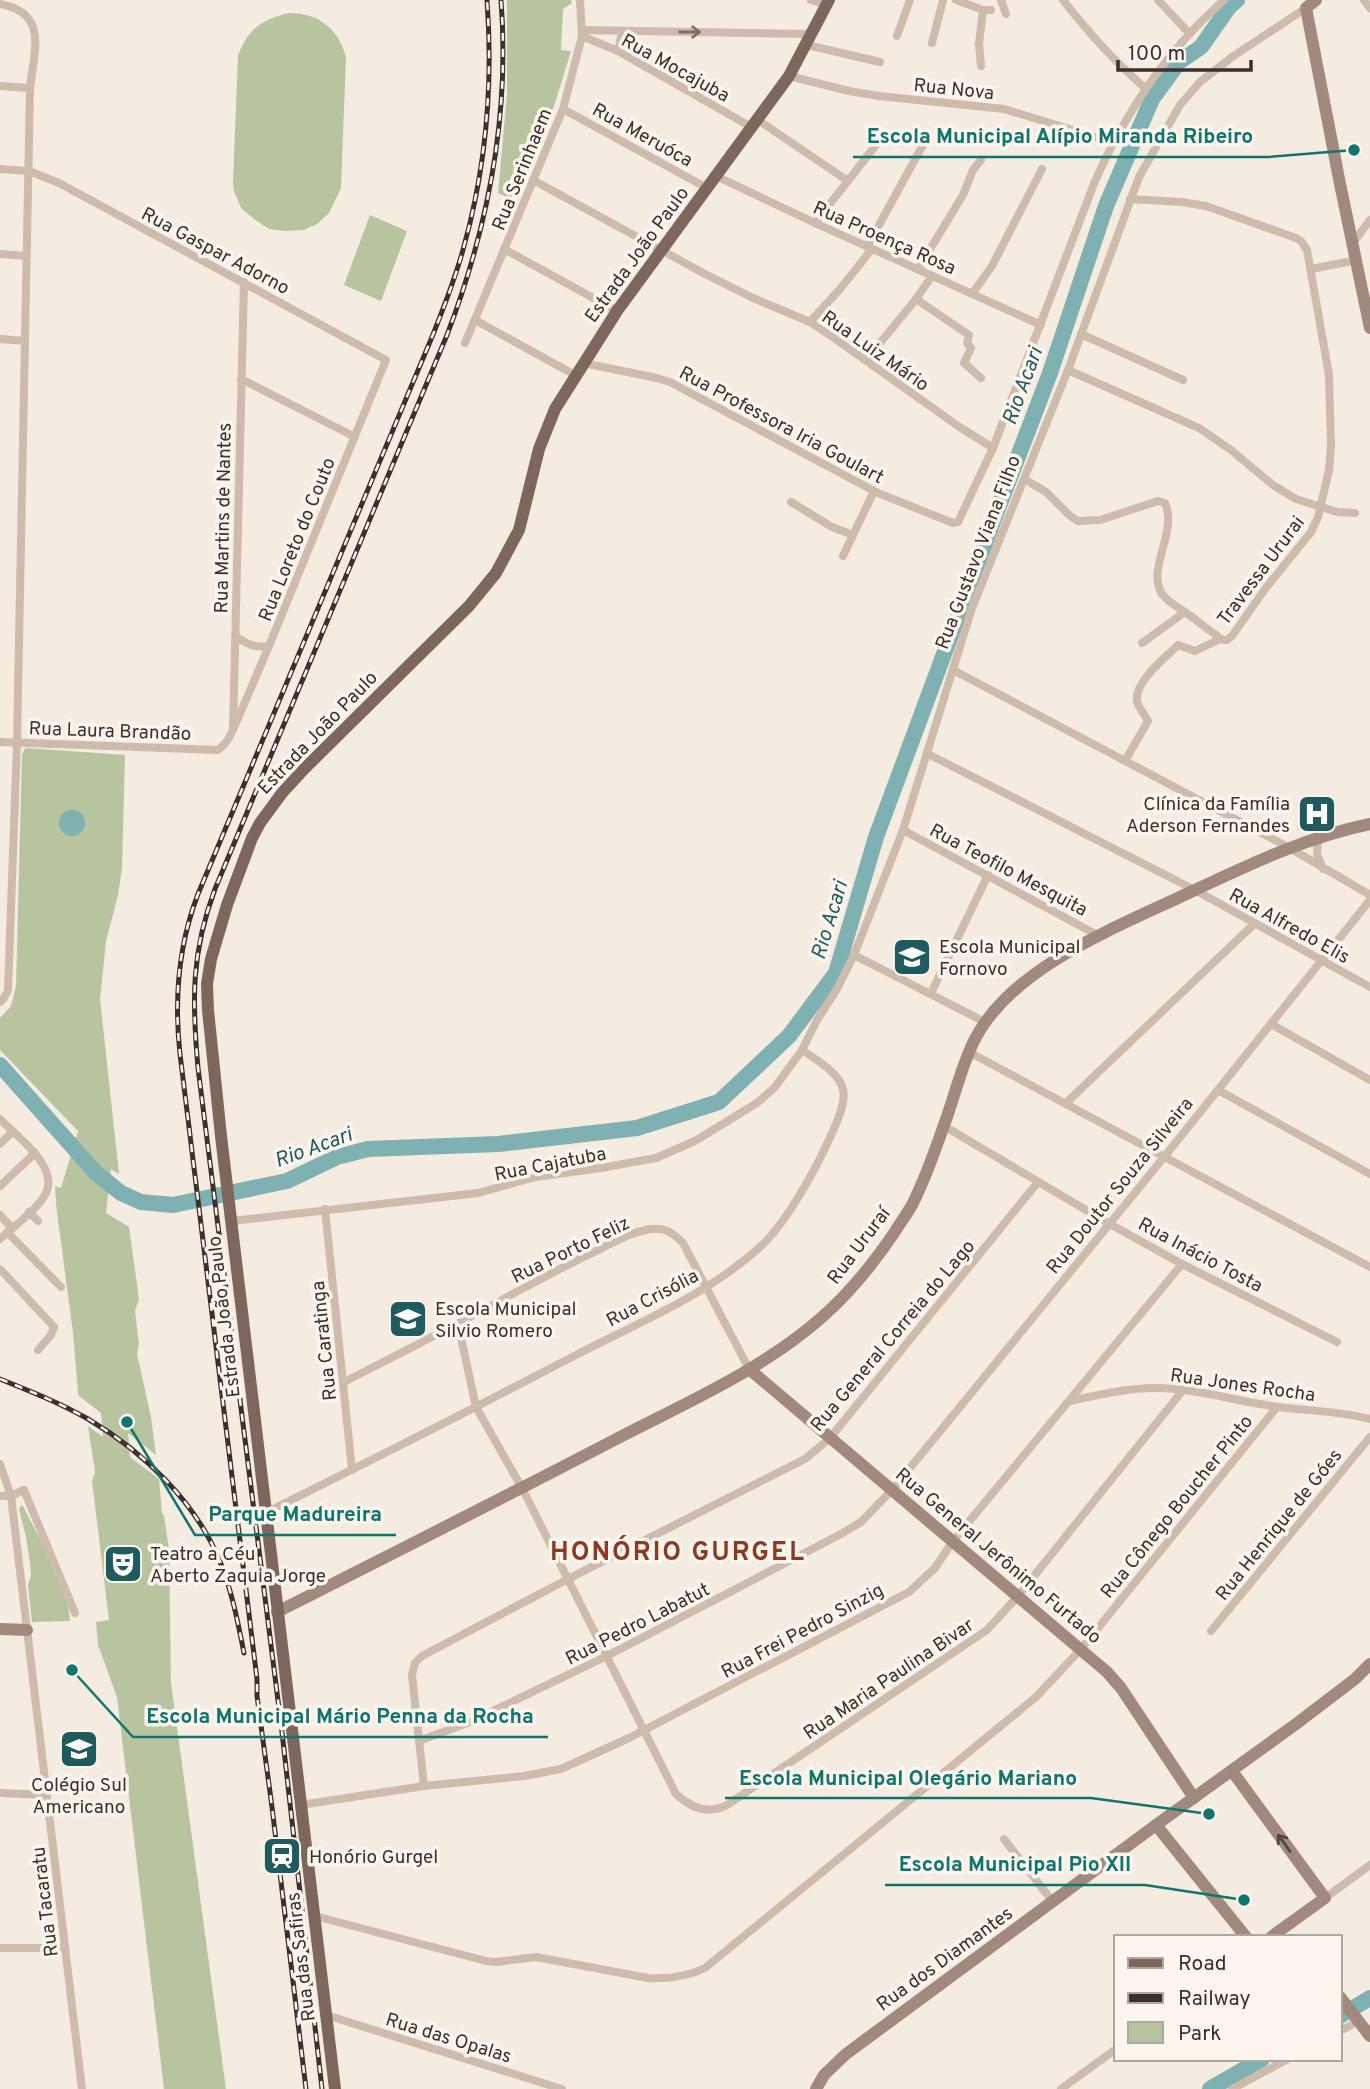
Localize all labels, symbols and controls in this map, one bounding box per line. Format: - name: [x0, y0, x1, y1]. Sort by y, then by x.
- one-way arrow: [678, 25, 701, 39]
- scale bar: [1118, 28, 1251, 72]
- street label: Rua Mocajuba: [617, 29, 733, 108]
- text: 100 m: [1128, 41, 1185, 68]
- street label: Rua Nova: [912, 74, 995, 106]
- street label: Rua Meruóca: [588, 98, 696, 173]
- street label: Rua Serinhaem: [487, 105, 558, 234]
- callout: Escola Municipal Alípio Miranda Ribeiro: [853, 115, 1268, 157]
- text: Escola Municipal Alípio Miranda Ribeiro: [867, 124, 1253, 151]
- street label: Estrada João Paulo: [580, 182, 695, 328]
- street label: Rua Proença Rosa: [809, 197, 959, 281]
- street label: Rua Gaspar Adorno: [137, 203, 293, 301]
- street label: Rua Luiz Mário: [816, 306, 933, 398]
- water label: Rio Acari: [997, 342, 1051, 429]
- street label: Rua Professora Iria Goulart: [674, 361, 888, 490]
- street label: Rua Martins de Nantes: [210, 422, 238, 614]
- street label: Rua Gustavo Viana Filho: [931, 452, 1027, 653]
- street label: Rua Loreto do Couto: [254, 454, 342, 625]
- street label: Travessa Ururai: [1213, 512, 1311, 631]
- street label: Estrada João Paulo: [253, 667, 384, 800]
- street label: Rua Laura Brandão: [28, 717, 192, 747]
- place label: Clínica da Família Aderson Fernandes: [1126, 793, 1290, 839]
- hospital icon: Clínica da Família Aderson Fernandes: [1296, 793, 1338, 835]
- street label: Rua Teofilo Mesquita: [925, 819, 1091, 923]
- water label: Rio Acari: [806, 876, 856, 963]
- street label: Rua Alfredo Elis: [1224, 884, 1354, 970]
- school or university icon: Escola Municipal Fornovo: [891, 936, 933, 978]
- place label: Escola Municipal Fornovo: [939, 936, 1080, 982]
- street label: Rua Doutor Souza Silveira: [1042, 1093, 1199, 1279]
- water label: Rio Acari: [271, 1121, 358, 1175]
- street label: Rua Cajatuba: [492, 1142, 608, 1188]
- street label: Rua Ururaí: [823, 1201, 898, 1290]
- street label: Rua Porto Feliz: [508, 1212, 634, 1290]
- street label: Rua Inácio Tosta: [1134, 1213, 1267, 1299]
- street label: Estrada João Paulo: [203, 1235, 247, 1399]
- street label: Rua General Correia do Lago: [806, 1235, 981, 1437]
- street label: Rua Crisólia: [603, 1264, 703, 1333]
- street label: Rua Caratinga: [307, 1280, 343, 1402]
- school or university icon: Escola Municipal Silvio Romero: [387, 1298, 429, 1340]
- place label: Escola Municipal Silvio Romero: [435, 1298, 576, 1344]
- street label: Rua Jones Rocha: [1169, 1364, 1317, 1408]
- street label: Rua Cônego Boucher Pinto: [1096, 1411, 1259, 1604]
- street label: Rua Henrique de Góes: [1211, 1444, 1348, 1606]
- street label: Rua General Jerônimo Furtado: [890, 1463, 1106, 1650]
- callout: Parque Madureira: [195, 1493, 396, 1535]
- text: Parque Madureira: [208, 1502, 382, 1529]
- district label: HONÓRIO GURGEL: [550, 1535, 806, 1570]
- theatre icon: Teatro a Céu Aberto Zaquia Jorge: [102, 1543, 144, 1585]
- place label: Teatro a Céu Aberto Zaquia Jorge: [150, 1543, 326, 1589]
- street label: Rua Pedro Labatut: [562, 1578, 714, 1672]
- street label: Rua Frei Pedro Sinzig: [718, 1579, 888, 1685]
- street label: Rua Maria Paulina Bivar: [799, 1613, 980, 1746]
- callout: Escola Municipal Mário Penna da Rocha: [133, 1695, 548, 1737]
- text: Escola Municipal Mário Penna da Rocha: [146, 1704, 534, 1731]
- school or university icon: Colégio Sul Americano: [58, 1728, 100, 1770]
- callout: Escola Municipal Olegário Mariano: [725, 1756, 1091, 1798]
- text: Escola Municipal Olegário Mariano: [739, 1766, 1077, 1793]
- place label: Colégio Sul Americano: [31, 1774, 127, 1820]
- one-way arrow: [1277, 1834, 1292, 1853]
- station icon: Honório Gurgel: [261, 1835, 303, 1877]
- callout: Escola Municipal Pio XII: [885, 1843, 1145, 1885]
- street label: Rua Tacaratu: [27, 1845, 65, 1958]
- place label: Honório Gurgel: [309, 1846, 438, 1870]
- text: Escola Municipal Pio XII: [899, 1852, 1131, 1879]
- street label: Rua das Safiras: [282, 1891, 322, 2023]
- street label: Rua dos Diamantes: [872, 1902, 1018, 2017]
- legend: [1114, 1935, 1342, 2061]
- text: Road: [1178, 1951, 1227, 1978]
- text: Railway: [1178, 1986, 1251, 2013]
- street label: Rua das Opalas: [383, 2008, 514, 2069]
- text: Park: [1178, 2021, 1221, 2048]

